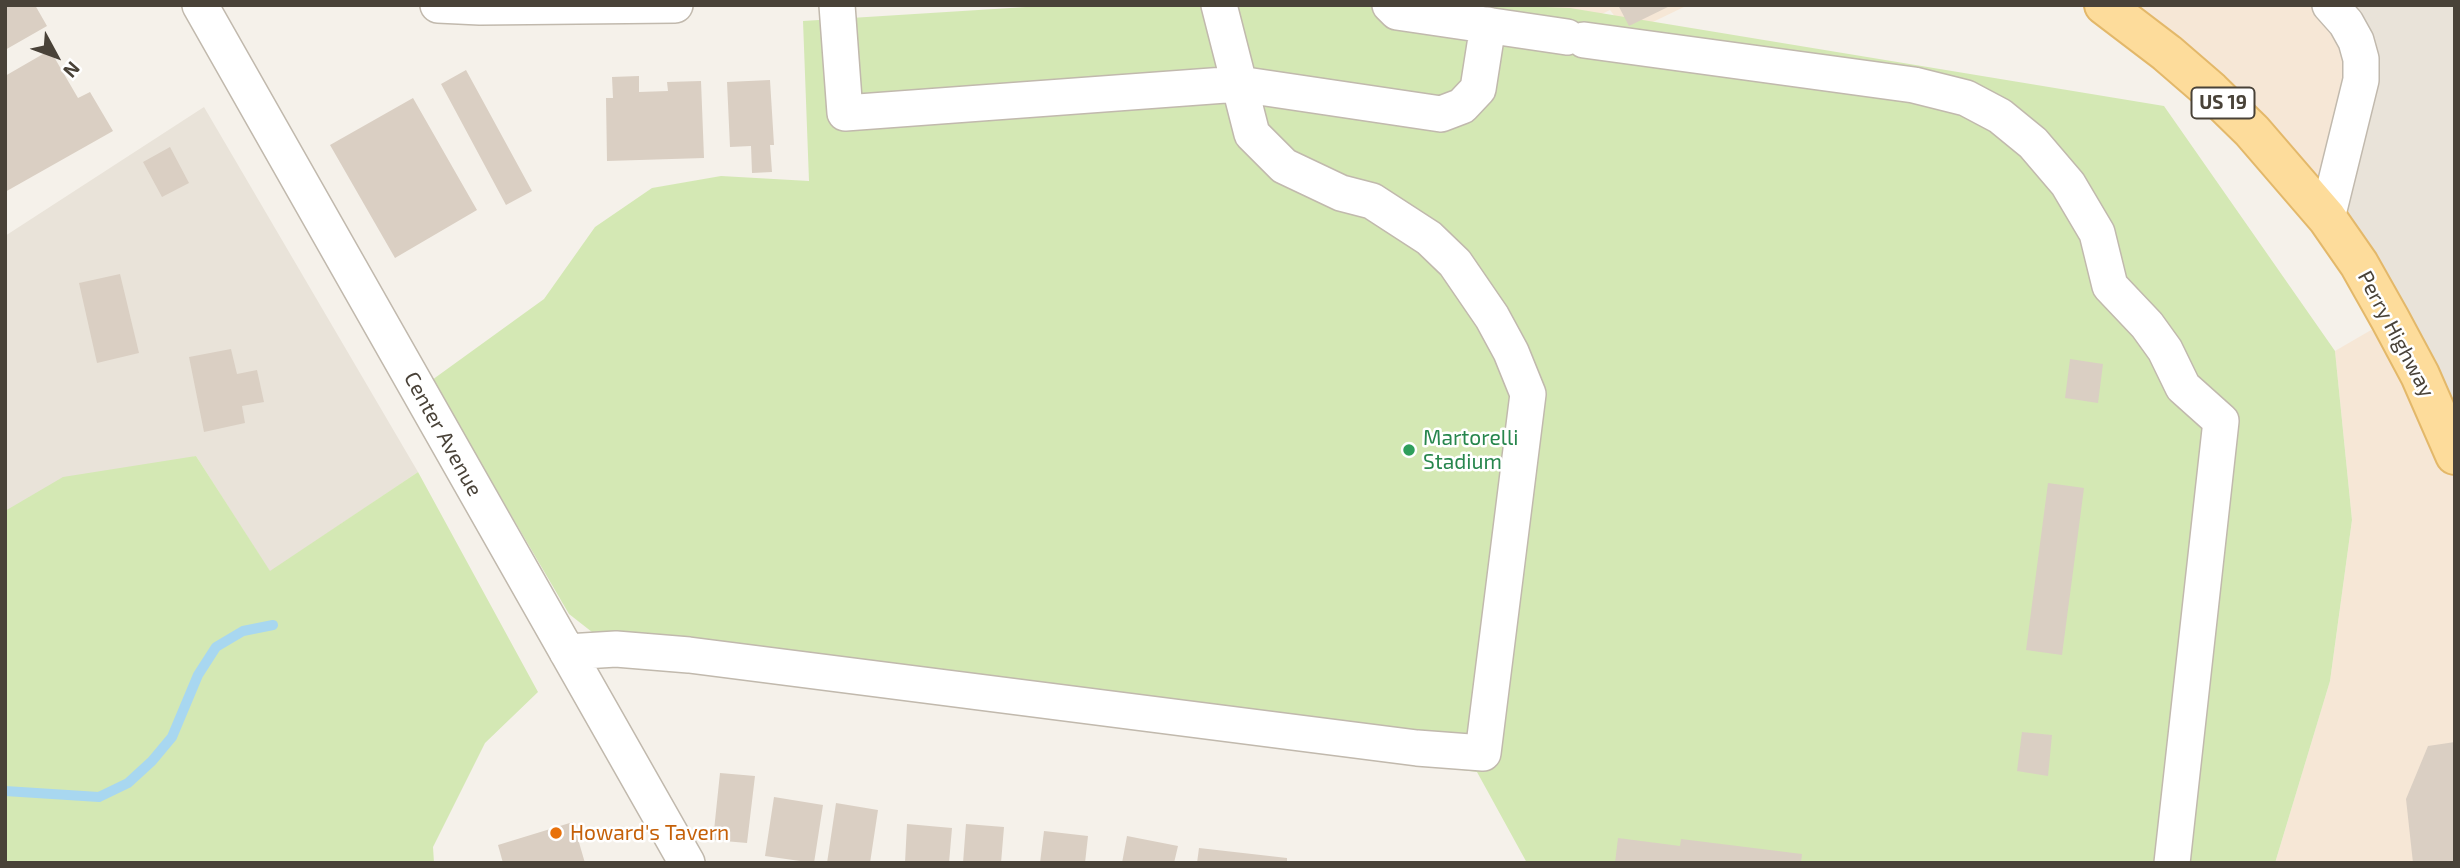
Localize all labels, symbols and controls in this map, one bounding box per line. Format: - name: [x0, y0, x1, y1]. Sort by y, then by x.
- north arrow: [21, 21, 91, 91]
- text: N: [59, 57, 85, 83]
- road number: US 19: [2192, 88, 2254, 118]
- street label: Perry Highway: [2352, 267, 2440, 401]
- street label: Center Avenue: [398, 367, 488, 501]
- place label: Martorelli Stadium: [1423, 425, 1518, 475]
- marker: Martorelli Stadium: [1401, 442, 1417, 458]
- place label: Howard's Tavern: [570, 820, 729, 846]
- marker: Howard's Tavern: [548, 825, 564, 841]

